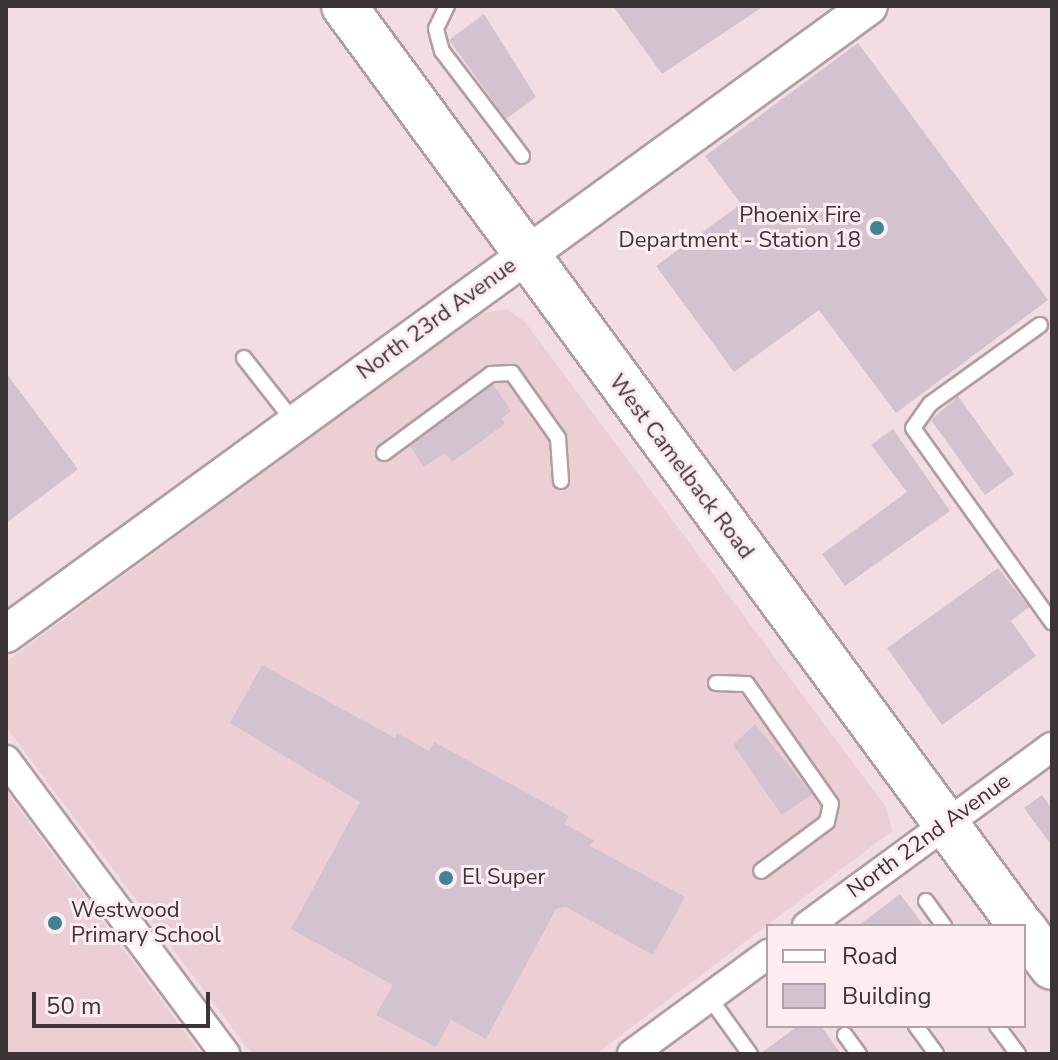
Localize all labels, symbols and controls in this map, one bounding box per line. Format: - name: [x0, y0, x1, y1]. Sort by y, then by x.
- place label: Phoenix Fire Department - Station 18: [619, 202, 861, 254]
- marker: Phoenix Fire Department - Station 18: [868, 219, 886, 237]
- street label: North 23rd Avenue: [352, 252, 522, 386]
- street label: West Camelback Road: [603, 370, 759, 564]
- street label: North 22nd Avenue: [842, 768, 1016, 904]
- place label: El Super: [462, 865, 545, 891]
- marker: El Super: [437, 869, 455, 887]
- place label: Westwood Primary School: [71, 897, 221, 948]
- marker: Westwood Primary School: [46, 914, 64, 932]
- legend: [766, 924, 1026, 1028]
- text: Road: [842, 940, 898, 972]
- scale bar: [36, 976, 214, 1026]
- text: Building: [842, 980, 932, 1012]
- text: 50 m: [46, 990, 102, 1022]

